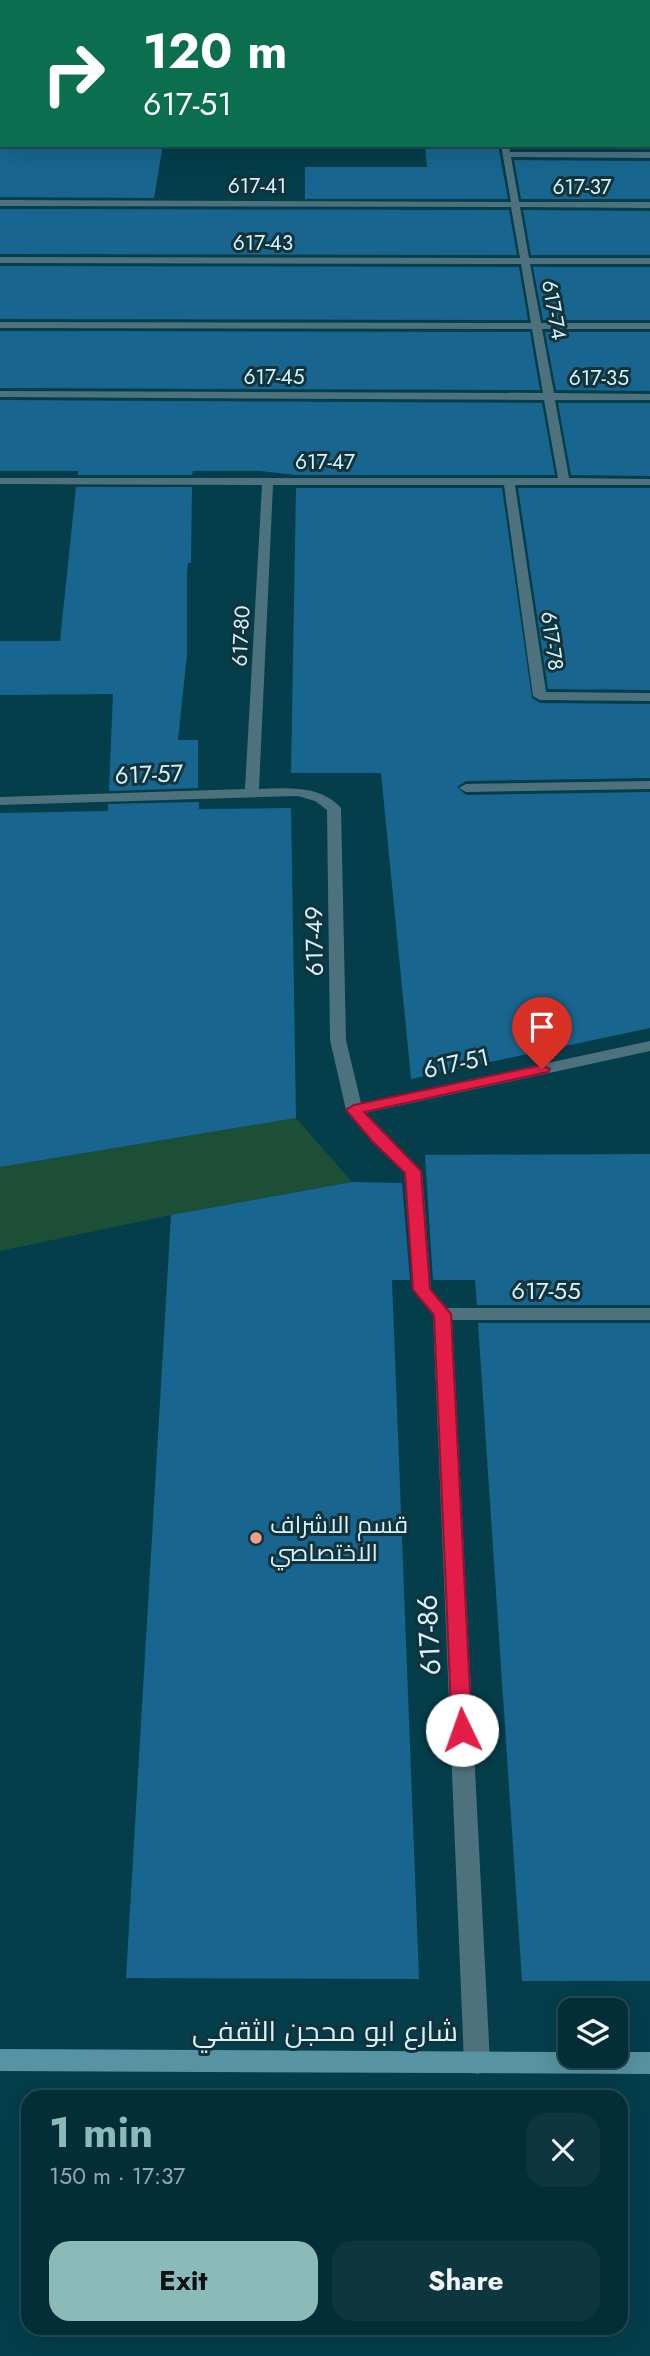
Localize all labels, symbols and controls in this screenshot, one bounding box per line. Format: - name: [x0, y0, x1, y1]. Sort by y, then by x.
- text: 120 m: [143, 16, 287, 86]
- icon: right: [28, 28, 119, 119]
- text: 617-51: [143, 81, 232, 127]
- street label: 617-41: [228, 171, 286, 201]
- street label: 617-37: [552, 172, 612, 202]
- street label: 617-43: [233, 228, 293, 258]
- street label: 617-74: [534, 278, 574, 342]
- street label: 617-45: [243, 362, 305, 392]
- street label: 617-35: [569, 363, 629, 393]
- street label: 617-47: [295, 447, 355, 477]
- street label: 617-80: [224, 605, 258, 667]
- street label: 617-78: [533, 609, 571, 673]
- street label: 617-57: [114, 755, 184, 793]
- street label: 617-49: [296, 906, 332, 976]
- pin: [512, 997, 572, 1069]
- icon: arrive: [523, 1008, 561, 1046]
- street label: 617-51: [420, 1039, 492, 1087]
- street label: 617-55: [511, 1273, 581, 1308]
- place label: قسم الاشراف الاختصاصي: [270, 1507, 408, 1571]
- marker: قسم الاشراف الاختصاصي: [248, 1530, 264, 1546]
- street label: 617-86: [406, 1594, 452, 1676]
- position arrow: [425, 1693, 499, 1767]
- map controls: [558, 1998, 628, 2068]
- button: layers: [558, 1998, 628, 2068]
- street label: شارع ابو محجن الثقفي: [192, 2011, 458, 2053]
- text: 1 min: [49, 2102, 153, 2163]
- button: close: [526, 2113, 600, 2187]
- text: 150 m · 17:37: [49, 2159, 185, 2193]
- button: Exit: [49, 2241, 318, 2321]
- button: Share: [332, 2241, 600, 2321]

